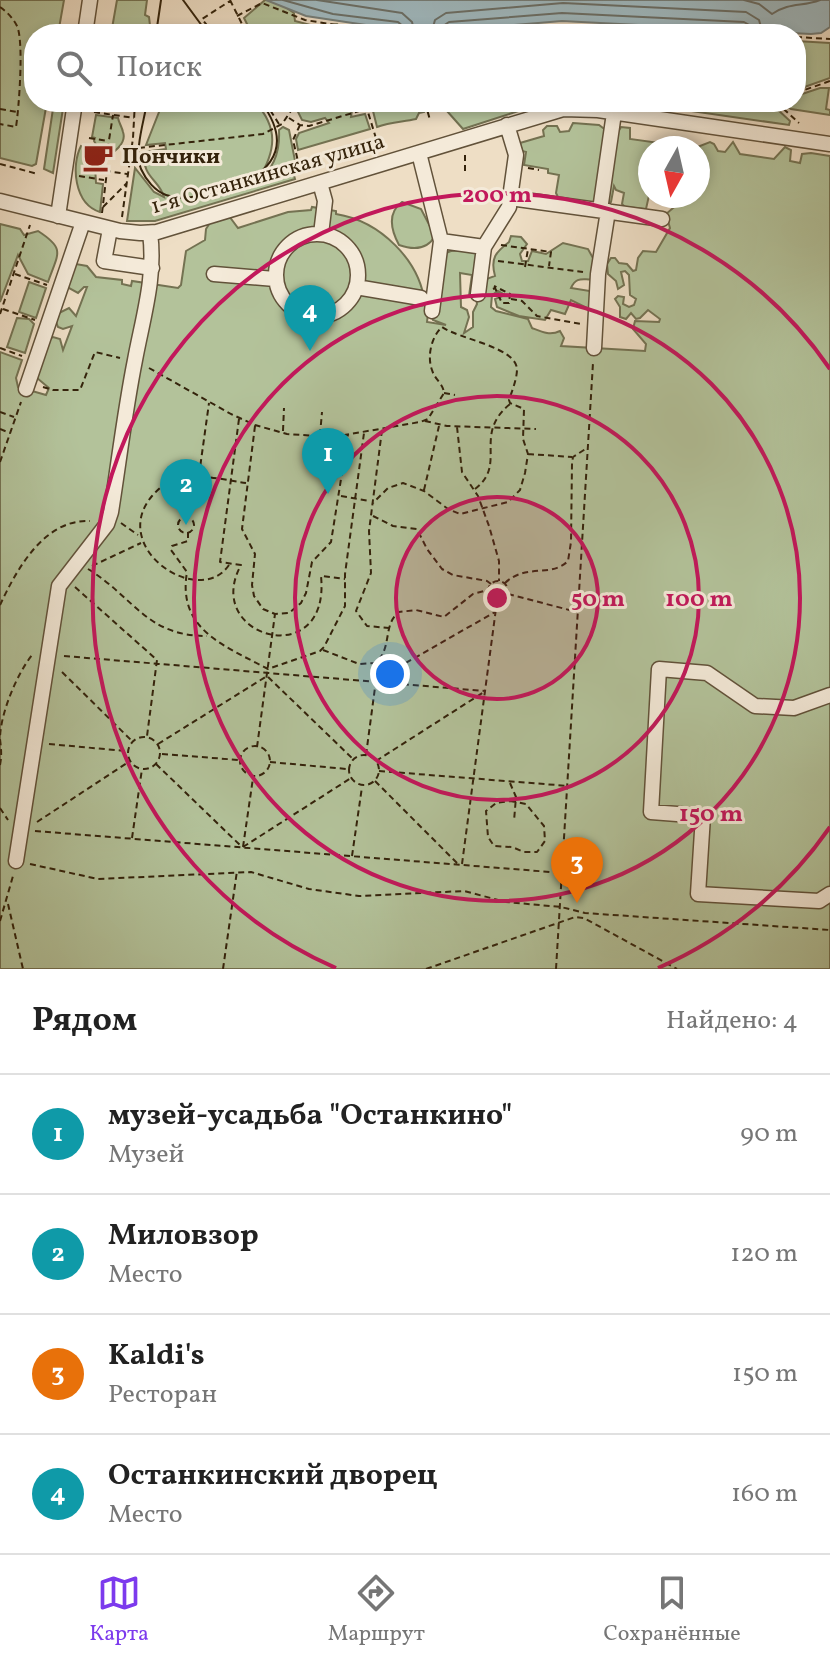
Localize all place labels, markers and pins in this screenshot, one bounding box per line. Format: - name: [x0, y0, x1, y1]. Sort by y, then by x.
- cafe icon: Пончики: [81, 140, 115, 174]
- place label: Пончики: [122, 142, 220, 173]
- pin: 4: [284, 285, 336, 351]
- pin: 1: [302, 428, 354, 494]
- pin: 2: [160, 459, 212, 525]
- centre of rings: [483, 584, 511, 612]
- pin: 3: [551, 837, 603, 903]

